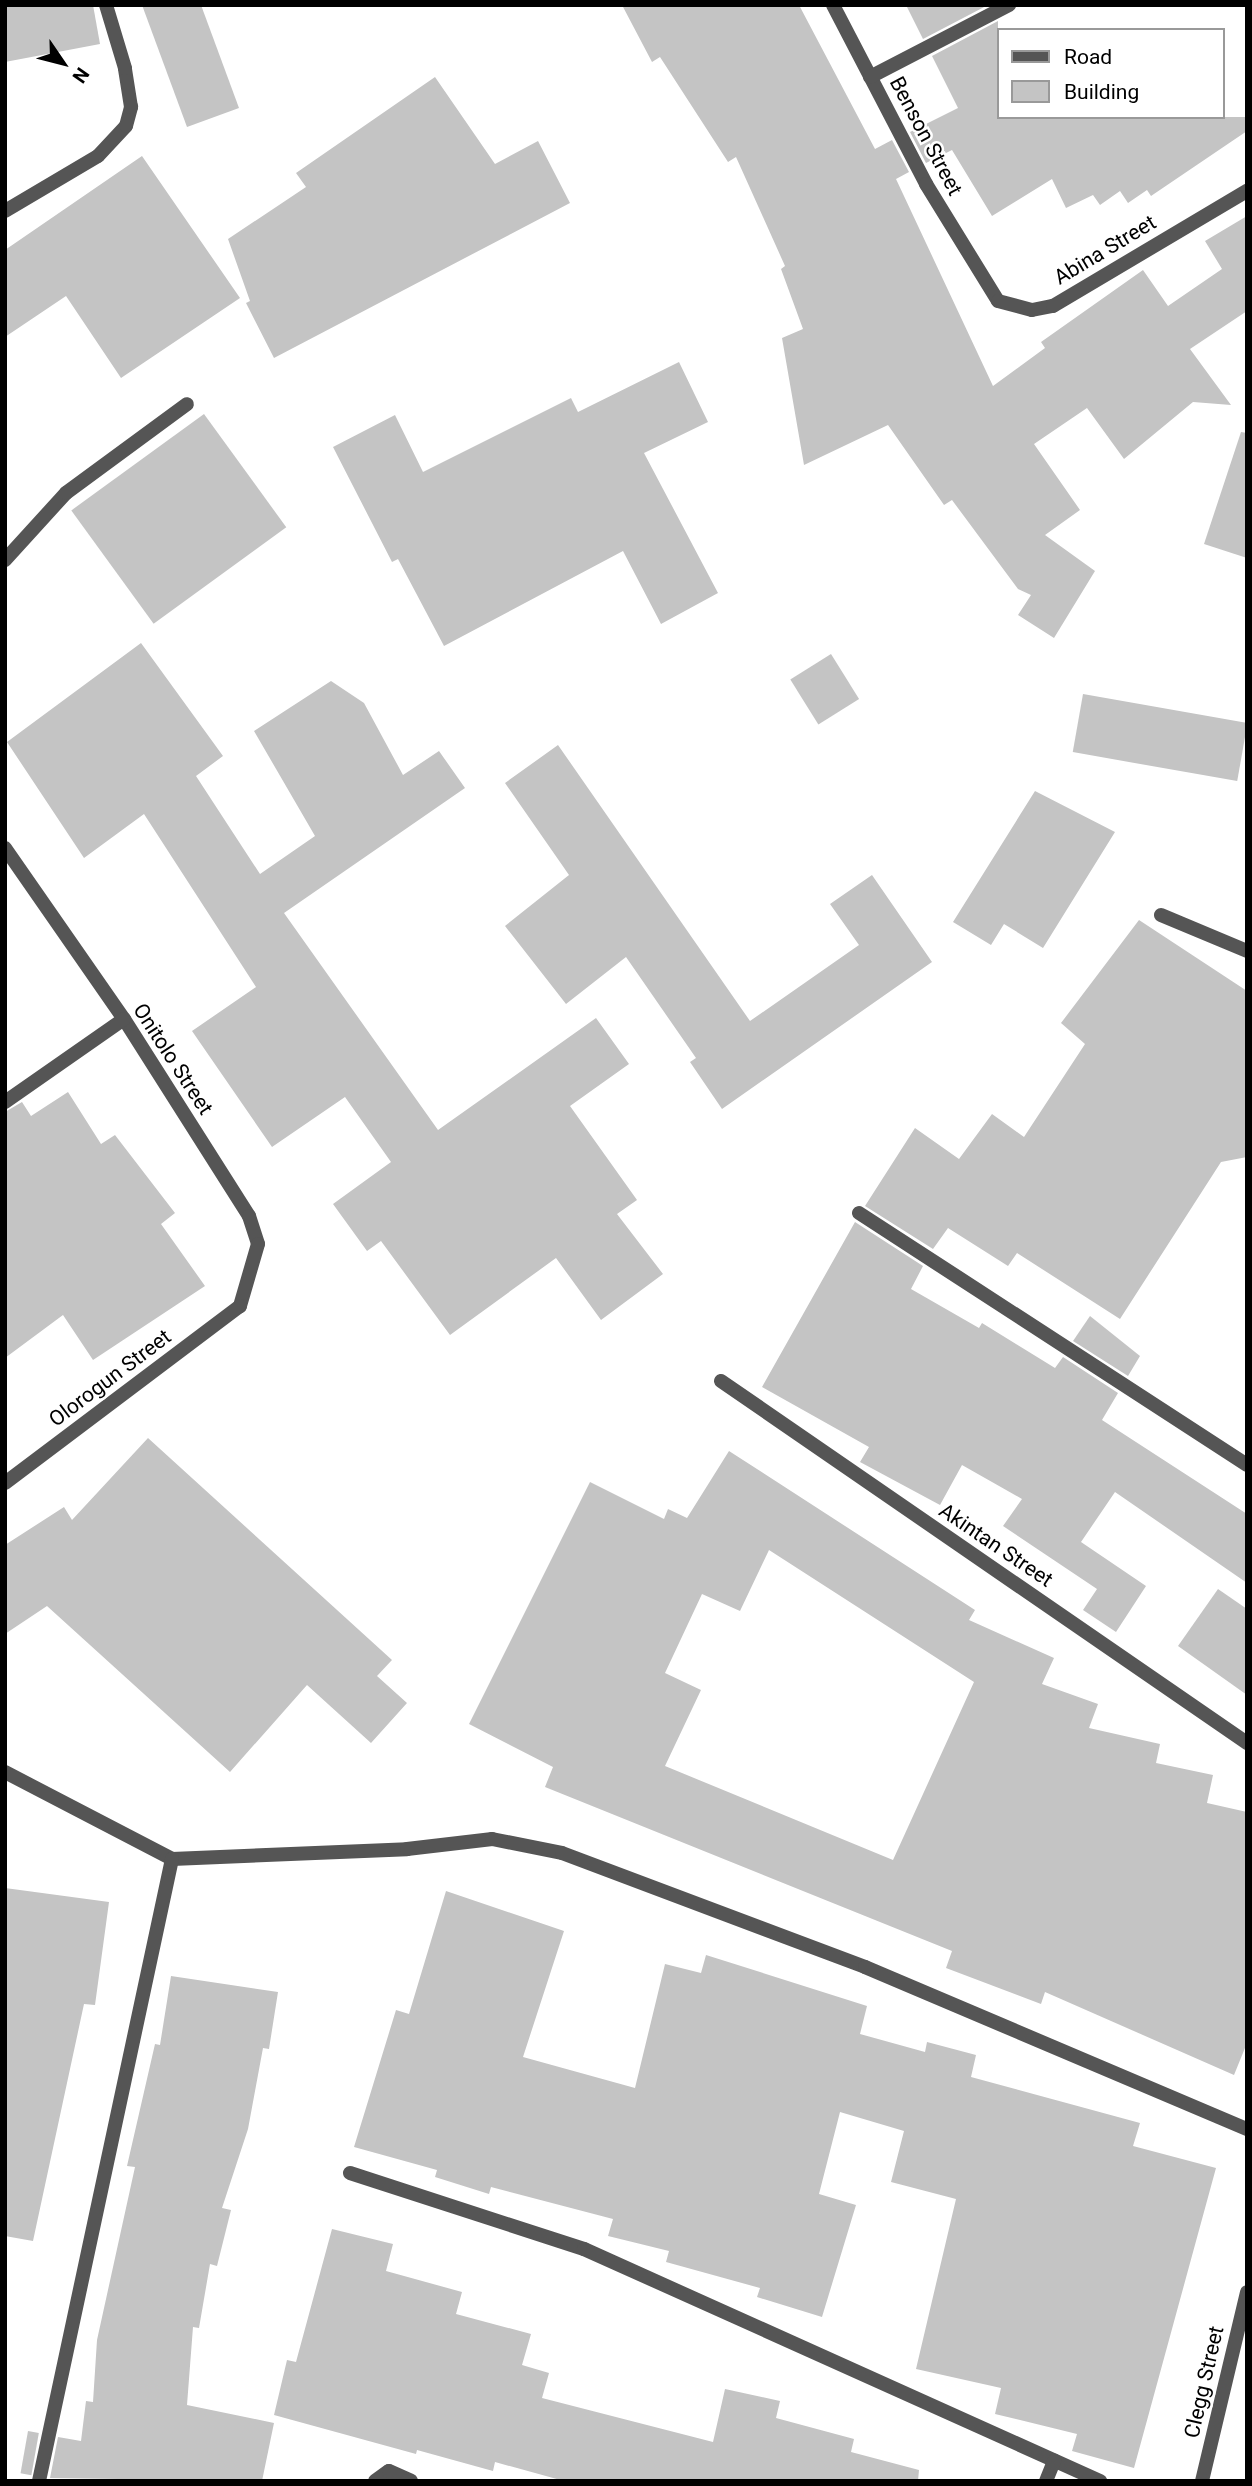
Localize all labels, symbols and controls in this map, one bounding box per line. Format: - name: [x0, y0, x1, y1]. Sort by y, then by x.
- north arrow: [28, 28, 98, 98]
- legend: [996, 28, 1224, 119]
- text: Road: [1064, 45, 1112, 69]
- text: N: [67, 63, 94, 87]
- street label: Benson Street: [884, 72, 968, 200]
- text: Building: [1064, 80, 1139, 104]
- street label: Abina Street: [1050, 210, 1160, 290]
- street label: Onitolo Street: [128, 999, 218, 1119]
- street label: Olorogun Street: [44, 1324, 176, 1432]
- street label: Akintan Street: [934, 1498, 1058, 1592]
- street label: Clegg Street: [1179, 2324, 1229, 2440]

